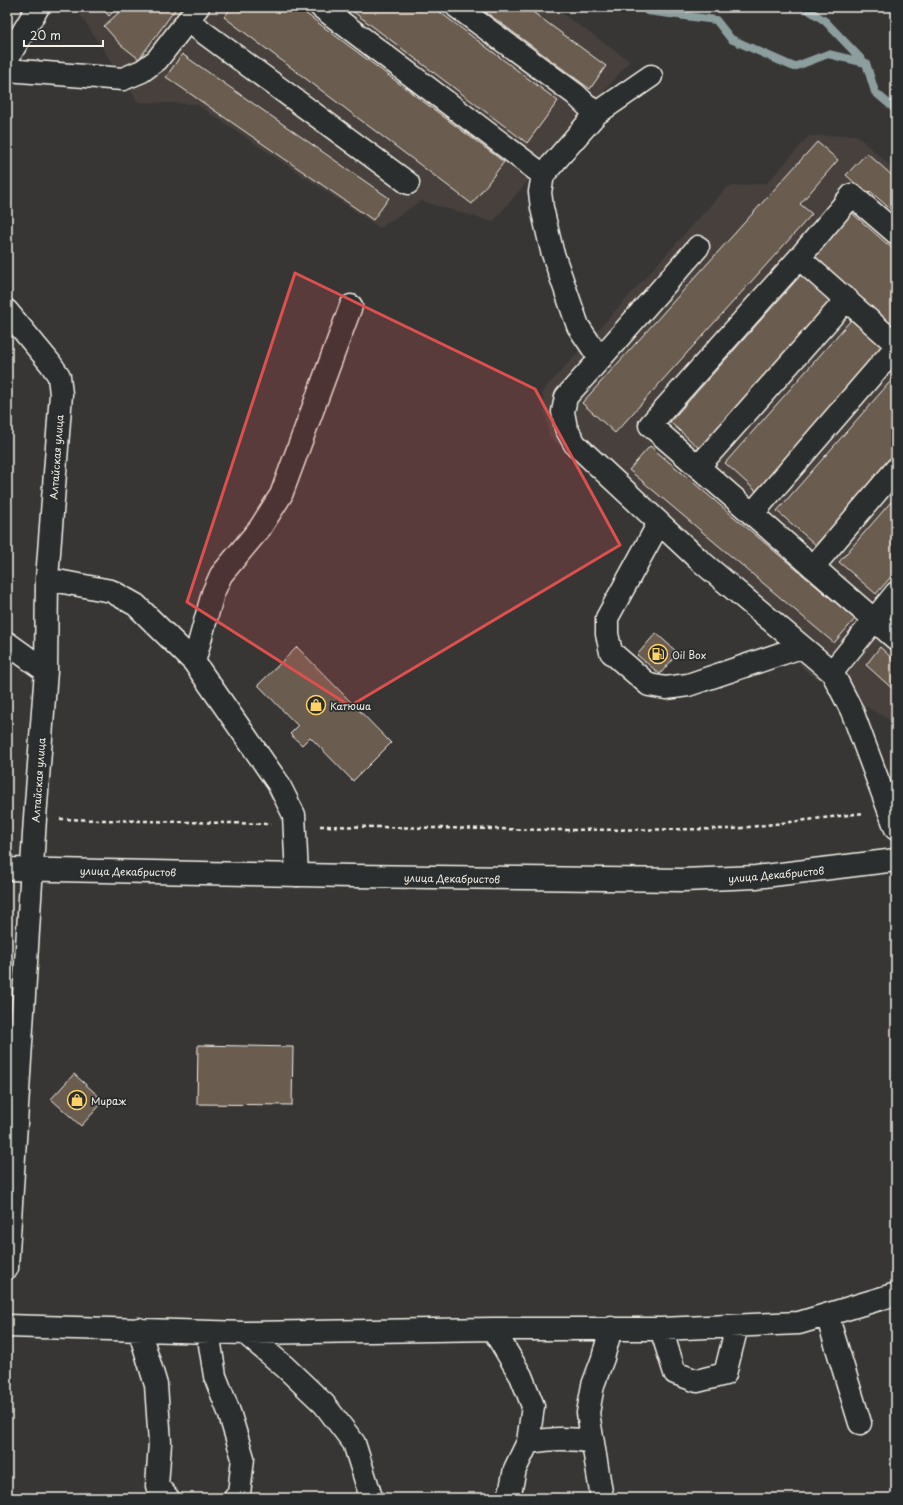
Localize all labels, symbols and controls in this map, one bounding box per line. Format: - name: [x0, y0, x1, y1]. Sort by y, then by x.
- scale bar: [24, 22, 103, 48]
- text: 20 m: [30, 26, 61, 44]
- street label: Алтайская улица: [46, 413, 66, 500]
- fuel station icon: Oil Box: [647, 643, 669, 665]
- place label: Oil Box: [672, 647, 707, 662]
- shop icon: Катюша: [305, 694, 327, 716]
- place label: Катюша: [330, 698, 372, 713]
- street label: Алтайская улица: [28, 736, 48, 823]
- street label: улица Декабристов: [727, 862, 825, 886]
- street label: улица Декабристов: [80, 863, 177, 879]
- street label: улица Декабристов: [404, 870, 501, 886]
- shop icon: Мираж: [66, 1089, 88, 1111]
- place label: Мираж: [91, 1093, 126, 1108]

